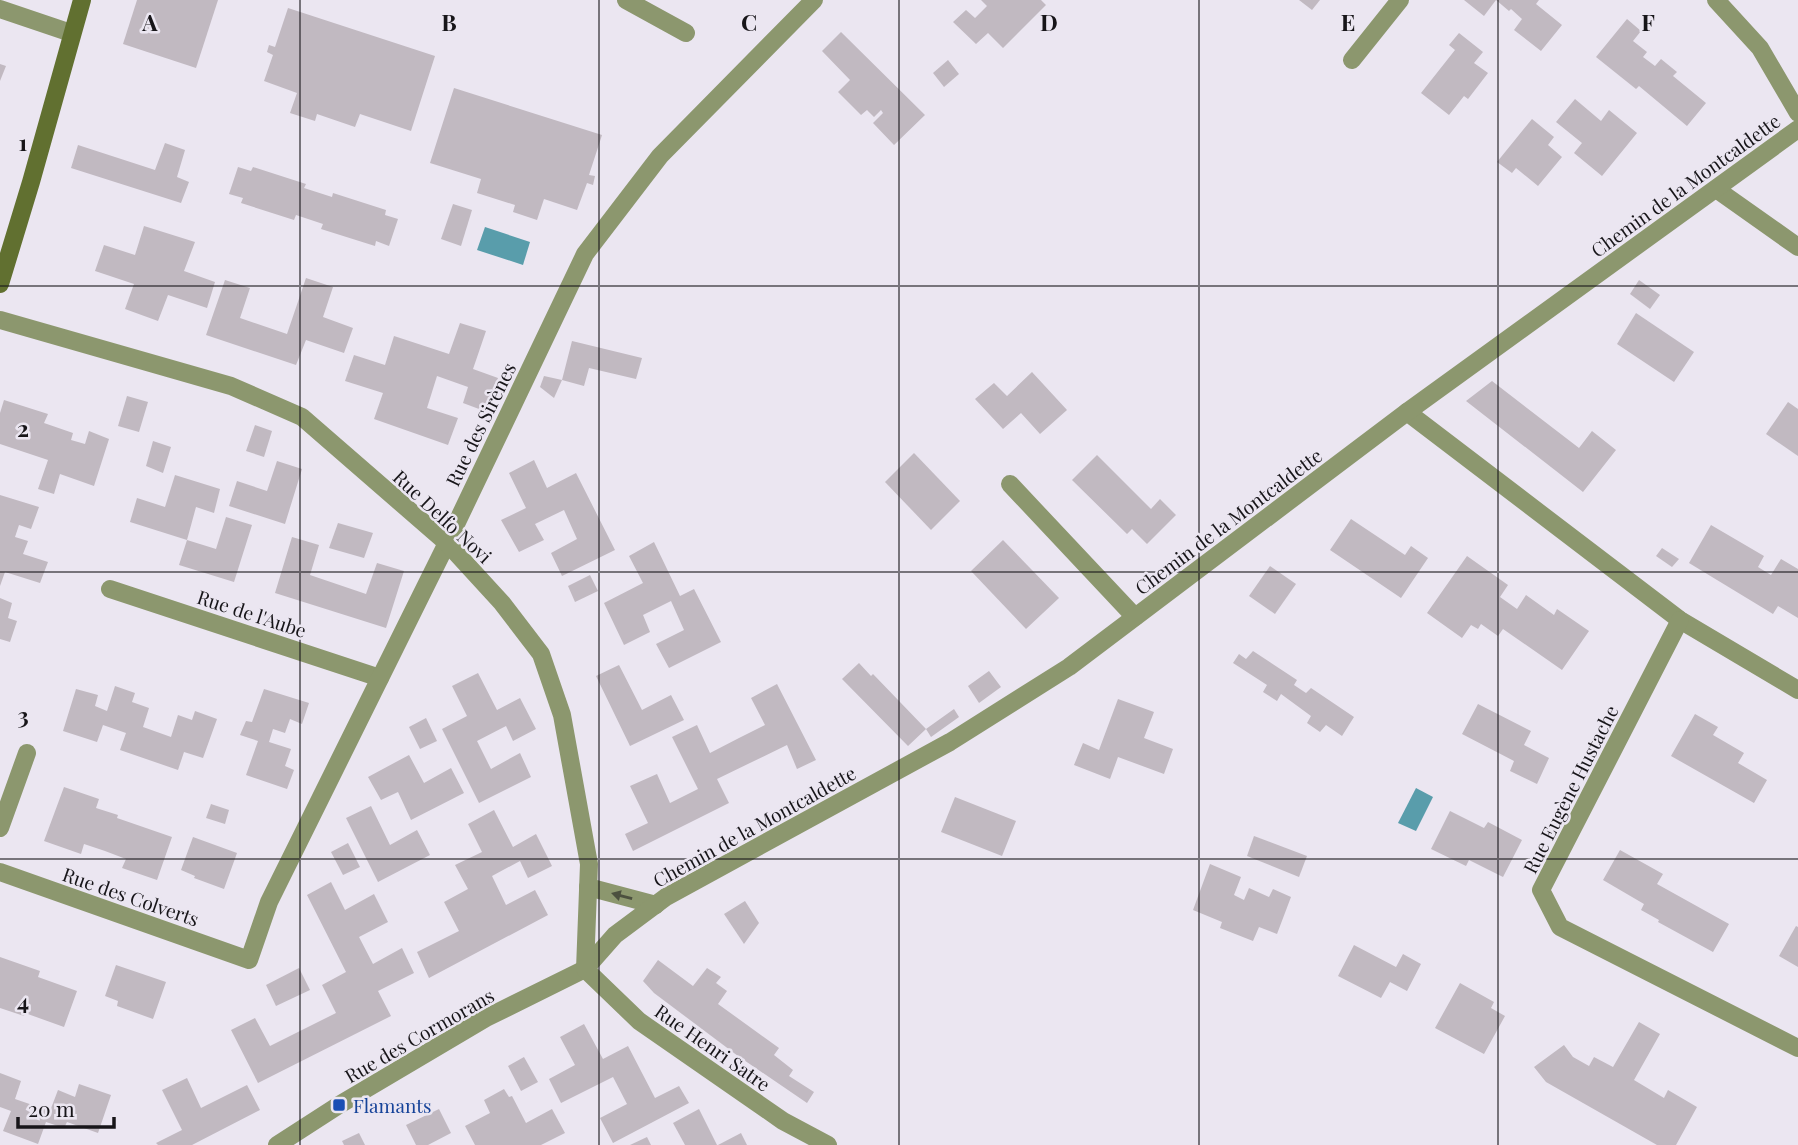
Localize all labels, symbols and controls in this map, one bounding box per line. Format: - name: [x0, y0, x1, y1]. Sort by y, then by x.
- text: A: [141, 6, 158, 37]
- text: B: [441, 6, 457, 37]
- text: C: [741, 6, 757, 37]
- text: D: [1040, 6, 1058, 37]
- text: E: [1341, 6, 1355, 37]
- text: F: [1641, 6, 1655, 37]
- street label: Chemin de la Montcaldette: [1585, 107, 1785, 263]
- text: 1: [19, 126, 28, 157]
- street label: Rue des Sirènes: [439, 358, 521, 490]
- text: 2: [17, 412, 29, 443]
- street label: Chemin de la Montcaldette: [1129, 442, 1327, 600]
- street label: Rue Delfo Novi: [388, 464, 498, 569]
- street label: Rue de l'Aube: [194, 583, 310, 643]
- text: 3: [17, 699, 29, 730]
- street label: Rue Eugène Hustache: [1516, 701, 1624, 877]
- street label: Chemin de la Montcaldette: [648, 759, 860, 893]
- street label: Rue des Colverts: [59, 860, 203, 932]
- one-way arrow: [611, 890, 632, 900]
- street label: Rue des Cormorans: [340, 982, 498, 1088]
- text: 4: [17, 985, 29, 1016]
- street label: Rue Henri Satre: [650, 997, 776, 1097]
- scale bar: [18, 1086, 114, 1130]
- place label: Flamants: [353, 1092, 431, 1118]
- text: 20 m: [28, 1094, 75, 1122]
- marker: Flamants: [331, 1097, 347, 1113]

